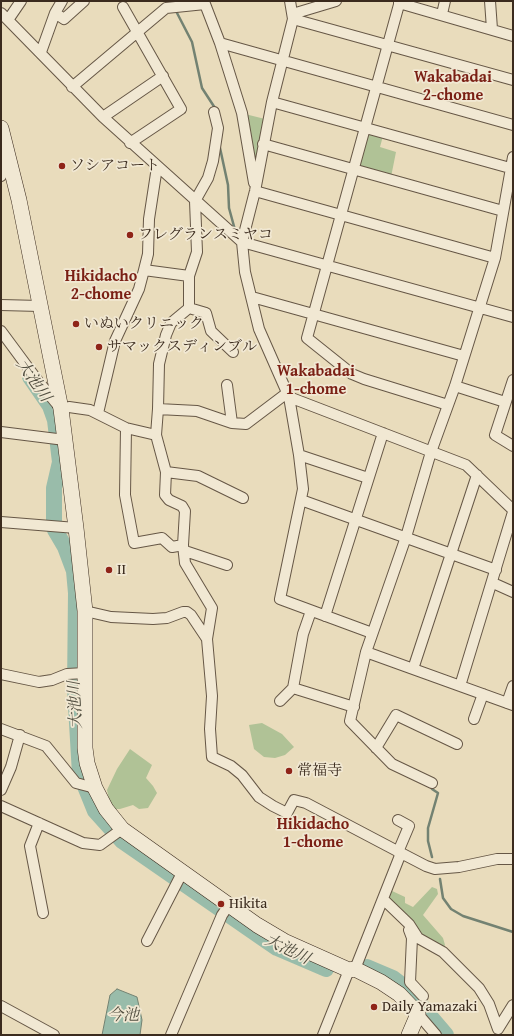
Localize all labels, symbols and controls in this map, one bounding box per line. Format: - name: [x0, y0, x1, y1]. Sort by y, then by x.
- district label: Wakabadai 2-chome: [414, 68, 492, 106]
- place label: ソシアコート: [70, 157, 160, 175]
- marker: ソシアコート: [57, 161, 67, 171]
- place label: フレグランスミヤコ: [138, 226, 273, 244]
- marker: フレグランスミヤコ: [125, 230, 135, 240]
- district label: Hikidacho 2-chome: [65, 267, 137, 305]
- place label: いぬいクリニック: [84, 315, 204, 333]
- marker: いぬいクリニック: [71, 319, 81, 329]
- place label: サマックスディンブル: [107, 338, 257, 356]
- marker: サマックスディンブル: [94, 342, 104, 352]
- water label: 大池川: [11, 356, 55, 406]
- district label: Wakabadai 1-chome: [277, 362, 355, 400]
- place label: II: [117, 561, 126, 579]
- marker: II: [104, 565, 114, 575]
- water label: 大池川: [65, 681, 87, 729]
- place label: 常福寺: [297, 762, 342, 780]
- marker: 常福寺: [284, 766, 294, 776]
- district label: Hikidacho 1-chome: [277, 815, 349, 853]
- place label: Hikita: [229, 895, 267, 913]
- marker: Hikita: [216, 899, 226, 909]
- water label: 大池川: [261, 931, 313, 969]
- place label: Daily Yamazaki: [382, 998, 477, 1016]
- marker: Daily Yamazaki: [369, 1002, 379, 1012]
- water label: 今池: [107, 1006, 139, 1026]

